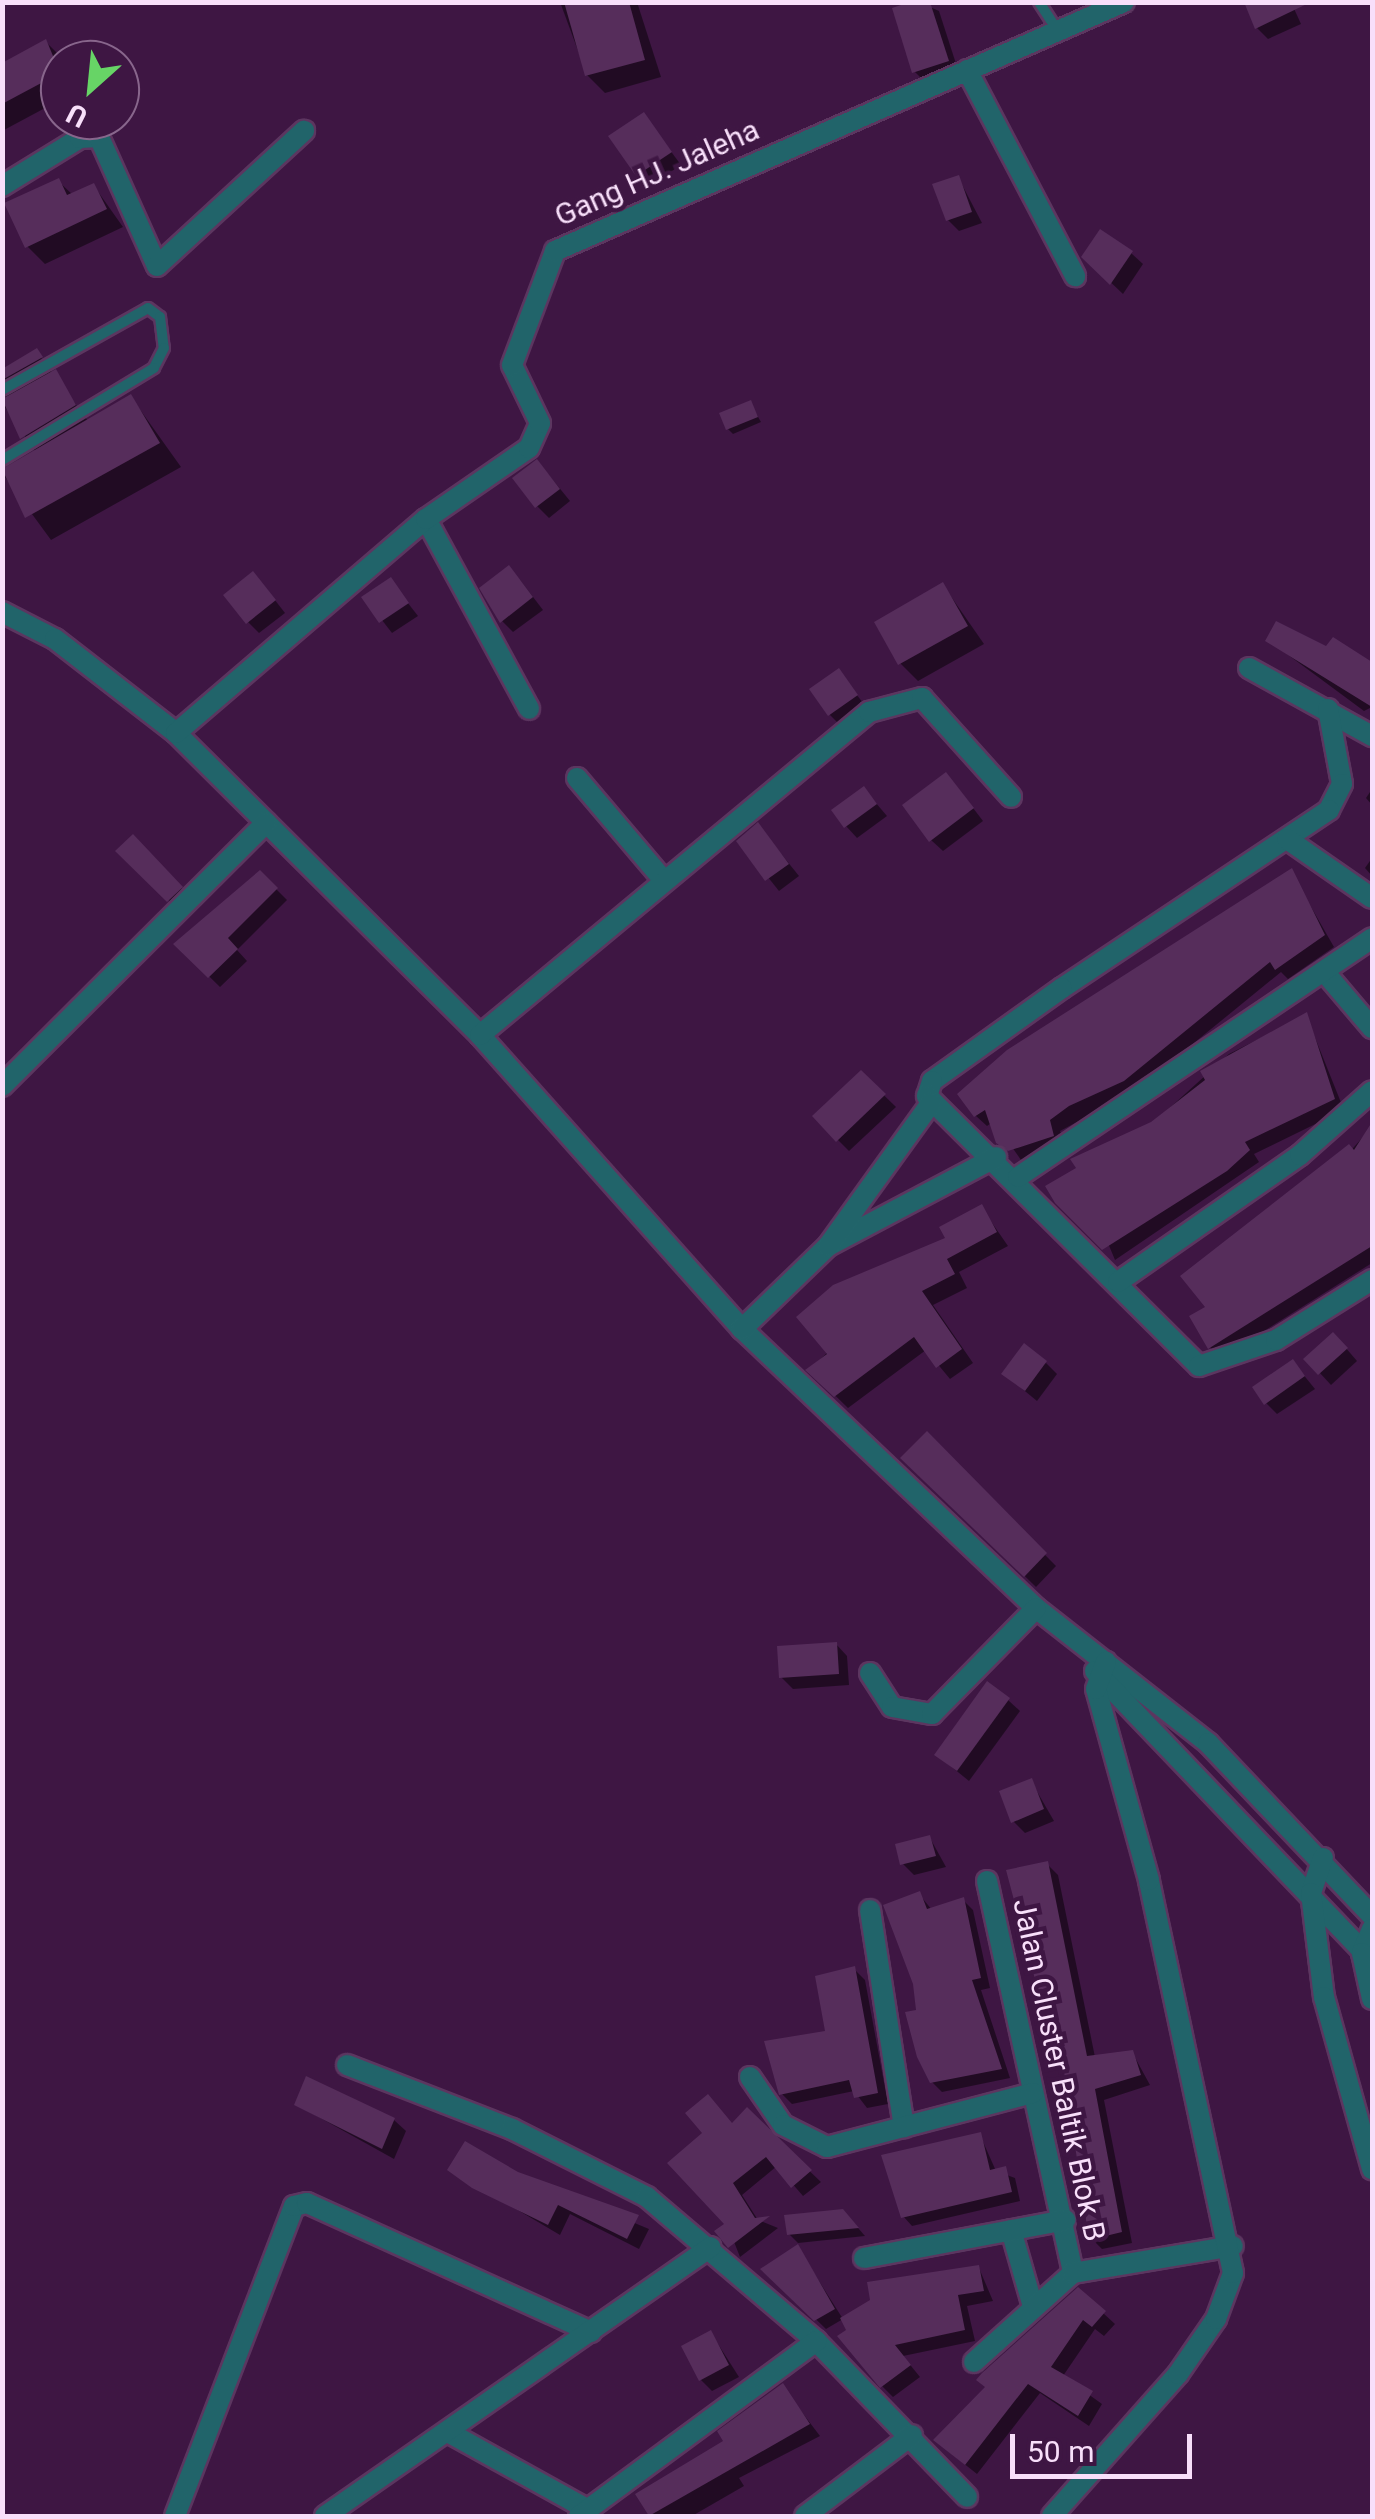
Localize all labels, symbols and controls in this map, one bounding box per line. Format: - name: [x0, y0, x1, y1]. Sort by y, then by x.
- north arrow: [40, 40, 140, 140]
- text: U: [61, 96, 93, 134]
- street label: Gang HJ. Jaleha: [549, 112, 765, 234]
- street label: Jalan Cluster Baltik Blok B: [1005, 1895, 1113, 2245]
- scale bar: [1015, 2414, 1198, 2476]
- text: 50 m: [1027, 2434, 1094, 2469]

